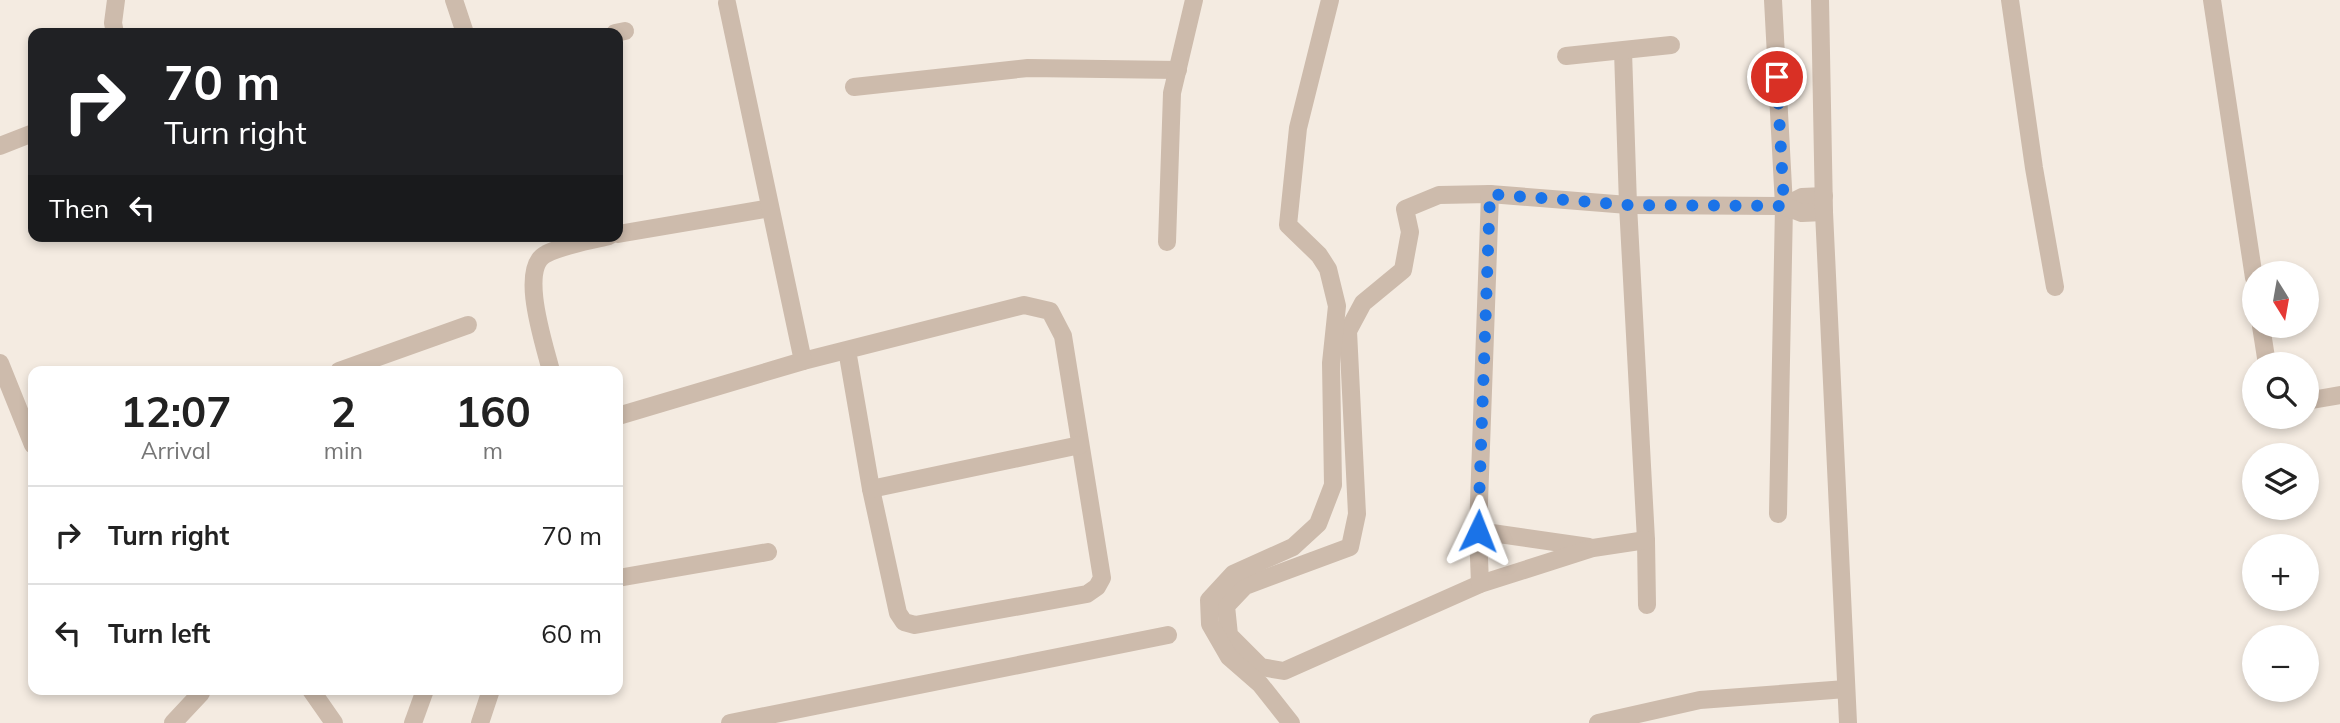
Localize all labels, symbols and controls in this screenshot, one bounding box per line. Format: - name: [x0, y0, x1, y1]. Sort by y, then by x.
- pin: [1747, 47, 1807, 107]
- text: 70 m: [164, 51, 280, 112]
- icon: right: [49, 56, 140, 147]
- icon: arrive: [1758, 58, 1796, 96]
- text: Turn right: [164, 112, 307, 152]
- icon: left: [123, 189, 161, 227]
- text: Then: [49, 192, 109, 225]
- north arrow: [2242, 261, 2319, 338]
- map controls: [2242, 261, 2319, 702]
- button: search: [2242, 352, 2319, 429]
- text: 12:07: [120, 385, 231, 438]
- text: 2: [331, 385, 356, 438]
- text: 160: [455, 385, 531, 438]
- text: Arrival: [141, 436, 211, 465]
- text: min: [324, 436, 363, 465]
- text: m: [483, 436, 503, 465]
- button: layers: [2242, 443, 2319, 520]
- position arrow: [1441, 494, 1515, 568]
- icon: right: [49, 516, 87, 554]
- text: Turn right: [108, 519, 229, 552]
- text: 70 m: [541, 519, 602, 552]
- button: +: [2242, 534, 2319, 611]
- icon: left: [49, 614, 87, 652]
- text: Turn left: [108, 617, 210, 650]
- text: 60 m: [541, 617, 602, 650]
- button: −: [2242, 625, 2319, 702]

